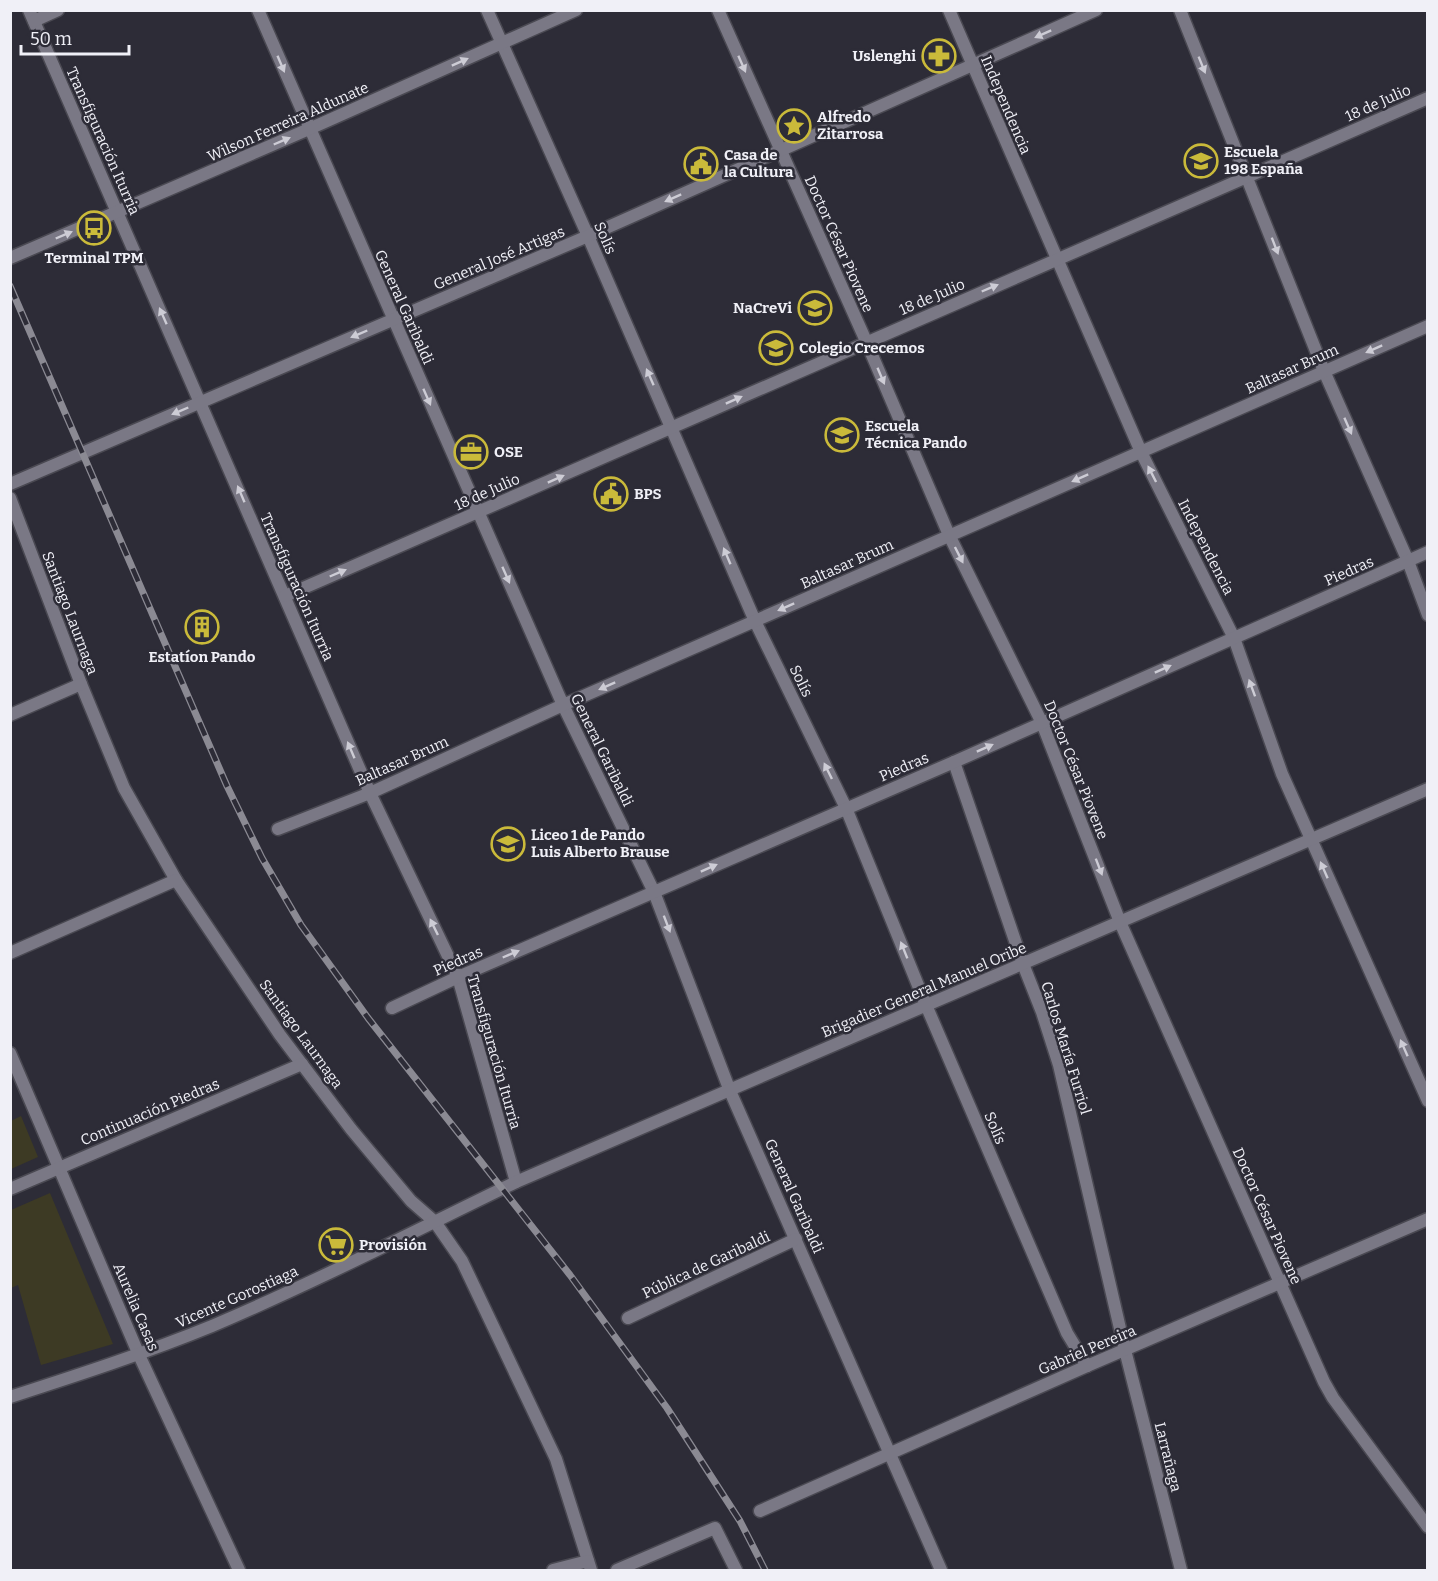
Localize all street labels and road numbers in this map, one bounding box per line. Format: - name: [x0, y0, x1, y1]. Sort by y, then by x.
- street label: Independencia: [977, 53, 1035, 157]
- street label: Transfiguración Iturria: [62, 64, 144, 218]
- street label: Wilson Ferreira Aldunate: [205, 78, 371, 166]
- street label: 18 de Julio: [1343, 81, 1413, 125]
- street label: Doctor César Piovene: [801, 173, 877, 315]
- street label: Solís: [590, 219, 620, 257]
- street label: General José Artigas: [431, 222, 567, 294]
- street label: General Garibaldi: [371, 247, 437, 367]
- street label: 18 de Julio: [896, 275, 968, 319]
- street label: Baltasar Brum: [1243, 340, 1342, 398]
- street label: 18 de Julio: [452, 470, 522, 514]
- street label: Independencia: [1174, 496, 1238, 598]
- street label: Transfiguración Iturria: [256, 510, 338, 664]
- street label: Baltasar Brum: [798, 535, 897, 593]
- street label: Santiago Laurnaga: [38, 549, 102, 677]
- street label: Piedras: [1322, 552, 1376, 590]
- street label: Solís: [786, 662, 816, 700]
- street label: General Garibaldi: [567, 691, 637, 810]
- street label: Doctor César Piovene: [1040, 698, 1112, 842]
- street label: Baltasar Brum: [353, 732, 452, 790]
- street label: Piedras: [877, 749, 931, 785]
- street label: Brigadier General Manuel Oribe: [819, 939, 1029, 1041]
- street label: Piedras: [431, 942, 485, 980]
- street label: Transfiguración Iturria: [463, 973, 525, 1131]
- street label: Santiago Laurnaga: [255, 976, 347, 1092]
- street label: Carlos María Furriol: [1037, 979, 1095, 1117]
- street label: Continuación Piedras: [78, 1075, 222, 1149]
- street label: Solís: [980, 1109, 1010, 1147]
- street label: General Garibaldi: [761, 1136, 827, 1256]
- street label: Doctor César Piovene: [1229, 1145, 1305, 1287]
- street label: Pública de Garibaldi: [639, 1227, 773, 1302]
- street label: Aurelia Casas: [109, 1260, 163, 1354]
- street label: Vicente Gorostiaga: [173, 1262, 301, 1332]
- street label: Gabriel Pereira: [1035, 1321, 1139, 1379]
- street label: Larrañaga: [1151, 1420, 1185, 1494]

